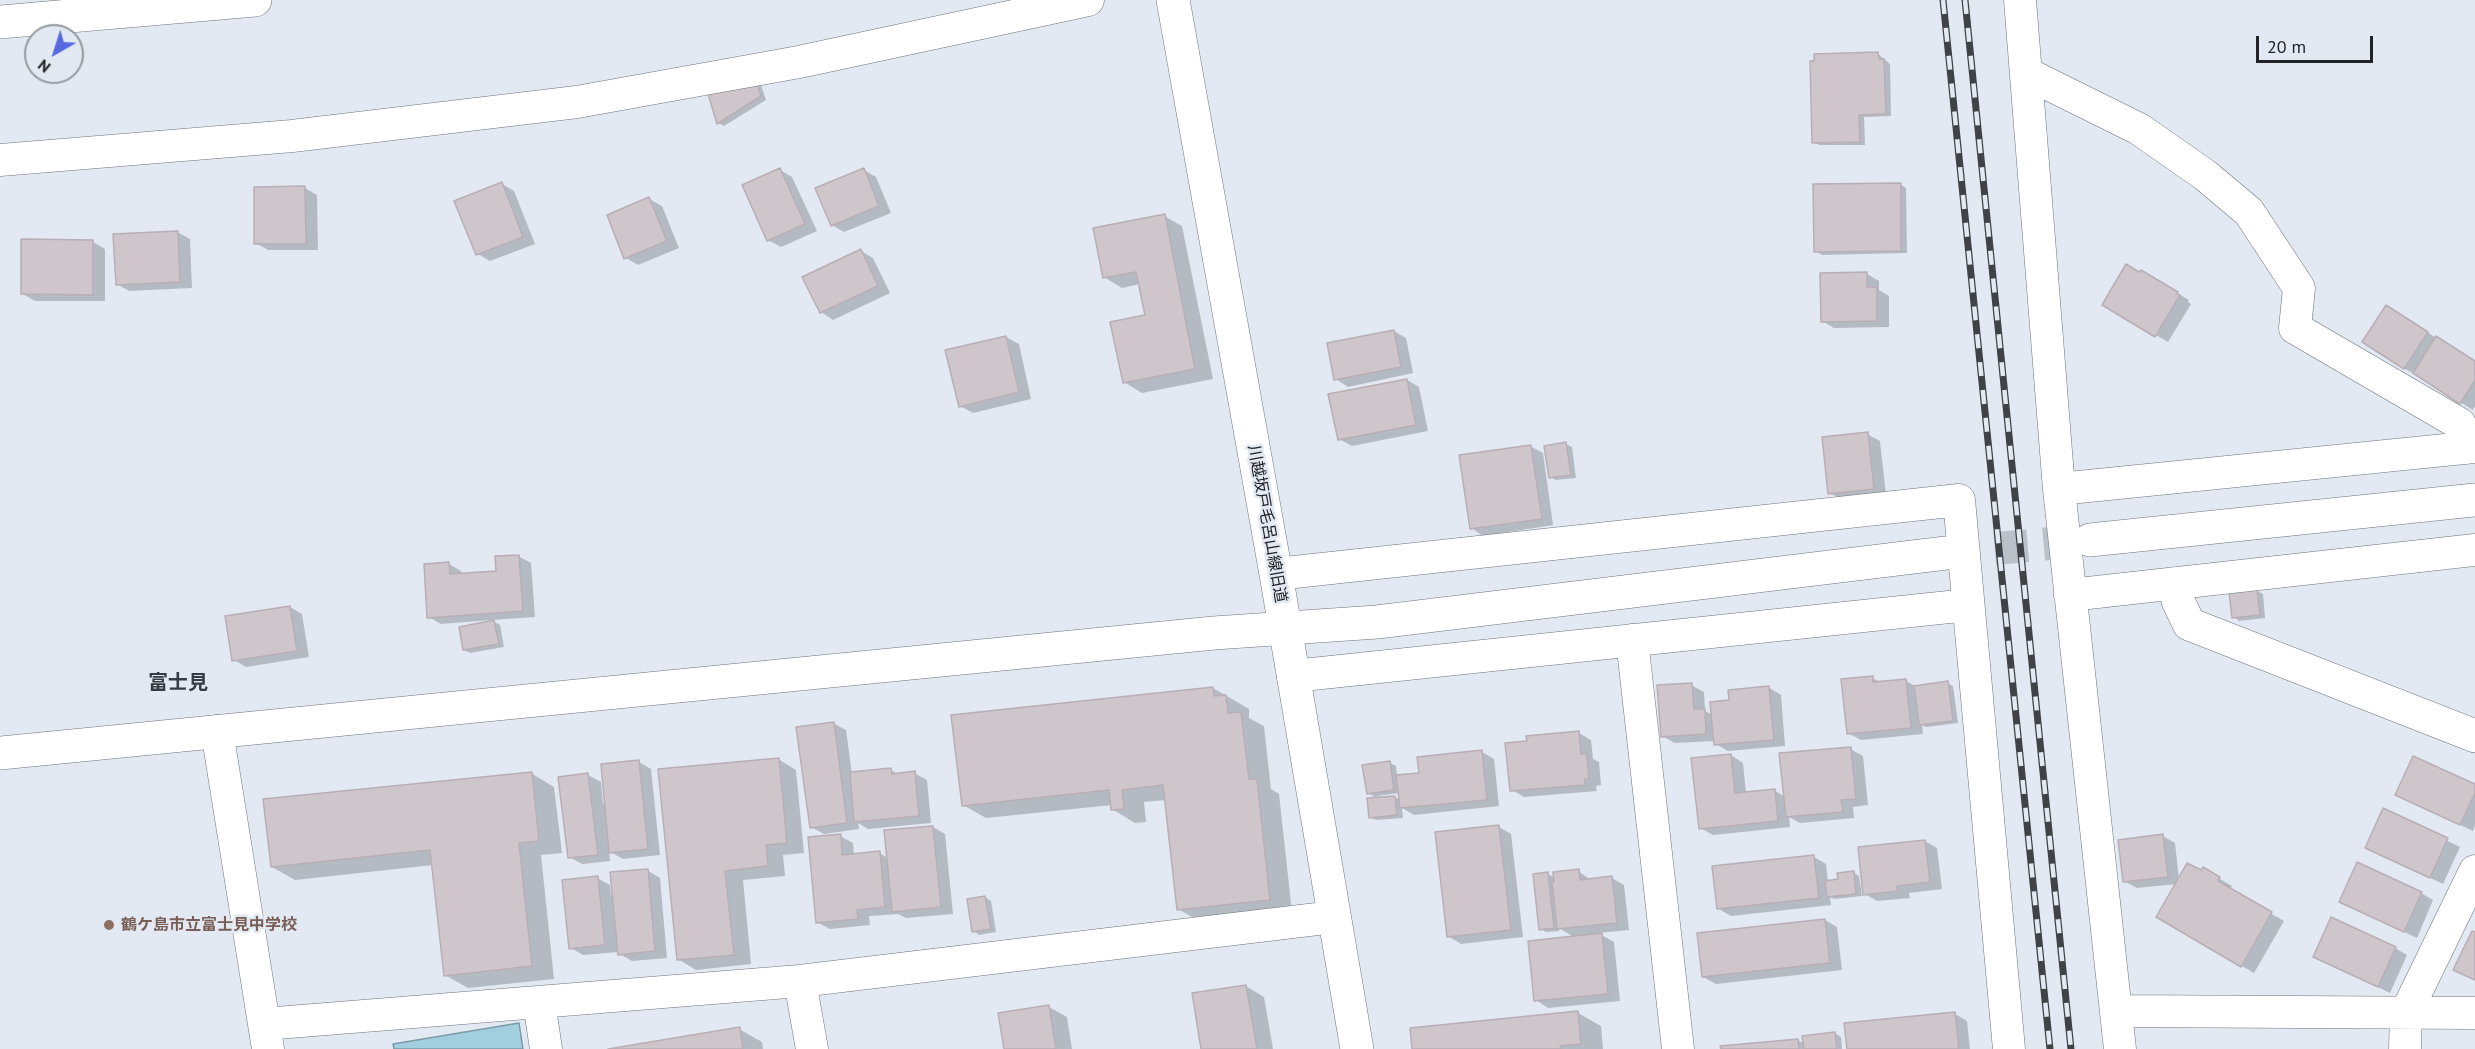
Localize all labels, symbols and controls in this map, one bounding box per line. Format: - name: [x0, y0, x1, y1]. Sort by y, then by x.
- north arrow: [24, 24, 84, 84]
- scale bar: [2259, 24, 2376, 62]
- text: 20 m: [2267, 35, 2306, 58]
- text: N: [34, 55, 54, 78]
- street label: 川越坂戸毛呂山線旧道: [1244, 444, 1290, 604]
- district label: 富士見: [148, 671, 208, 695]
- place label: 鶴ケ島市立富士見中学校: [121, 915, 297, 935]
- marker: 鶴ケ島市立富士見中学校: [102, 918, 116, 932]

